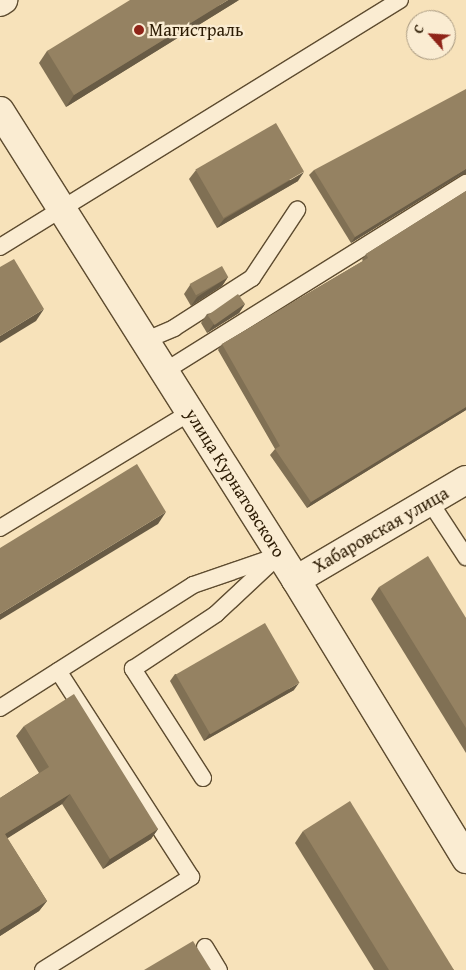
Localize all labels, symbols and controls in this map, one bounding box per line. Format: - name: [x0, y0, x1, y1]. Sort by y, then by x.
- north arrow: [406, 10, 456, 60]
- place label: Магистраль: [149, 19, 243, 41]
- text: С: [408, 21, 429, 37]
- marker: Магистраль: [133, 24, 145, 36]
- street label: улица Курнатовского: [180, 405, 290, 561]
- street label: Хабаровская улица: [309, 482, 453, 578]

